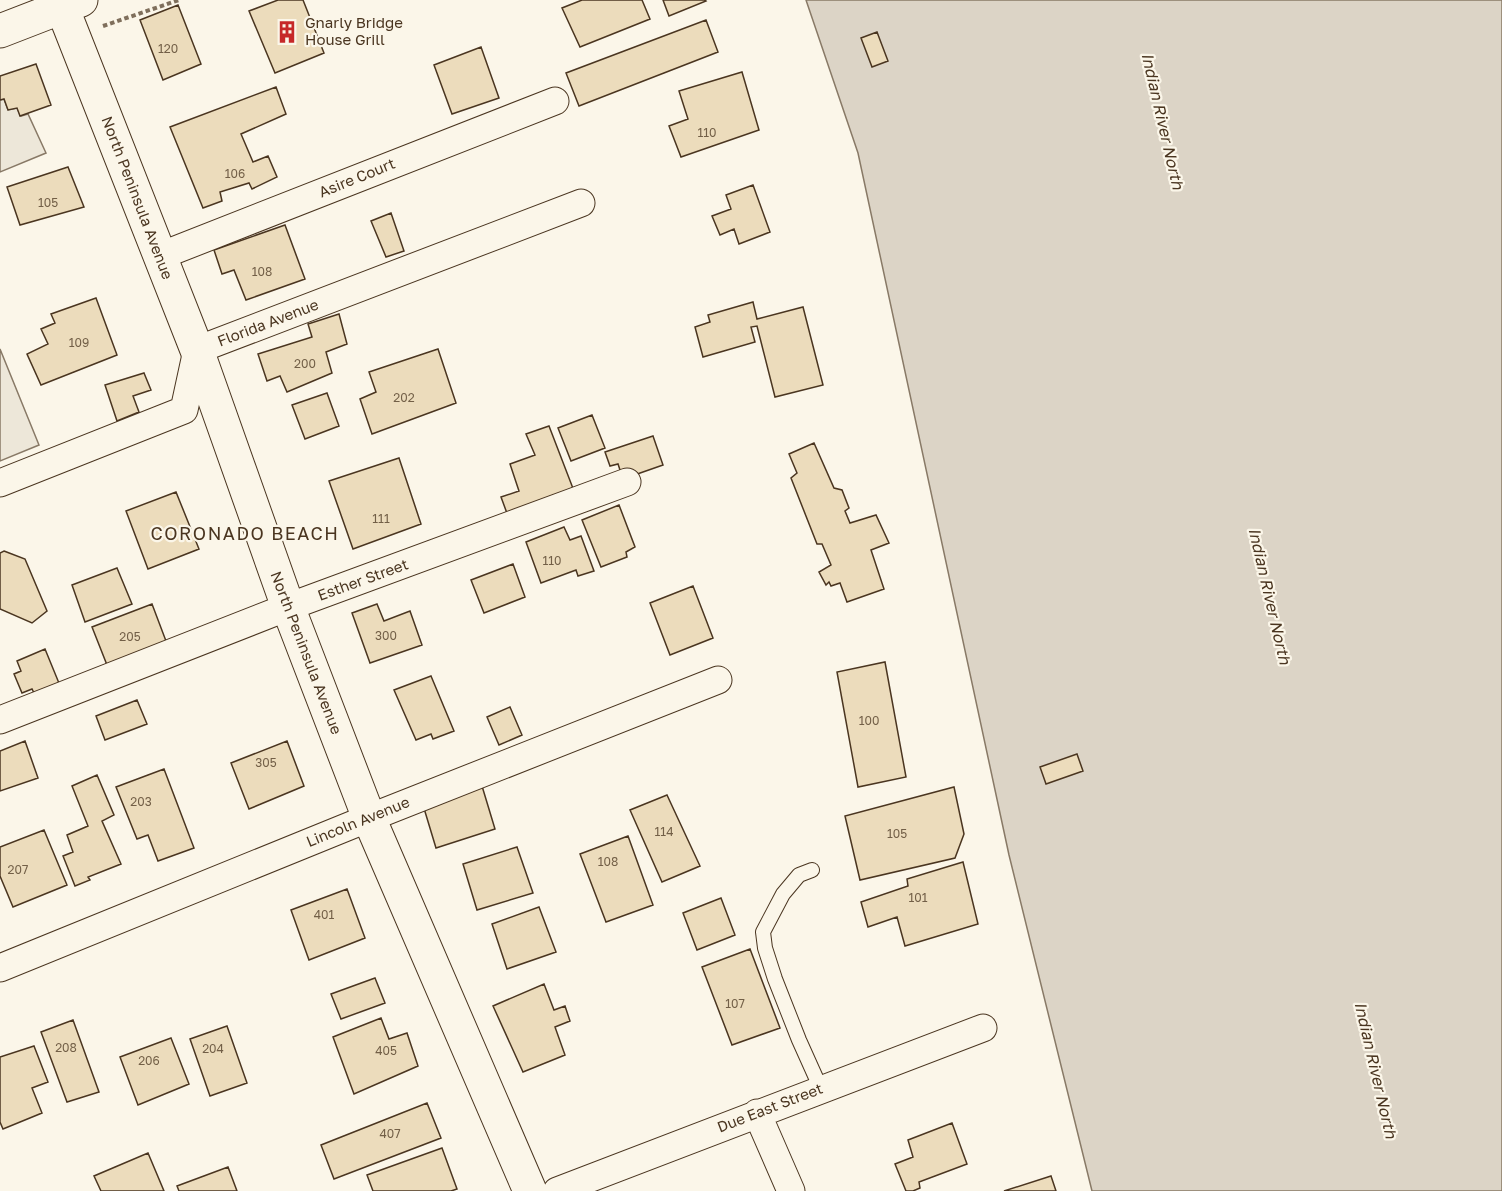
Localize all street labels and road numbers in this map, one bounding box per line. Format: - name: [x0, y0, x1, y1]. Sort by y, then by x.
- street label: North Peninsula Avenue: [98, 113, 178, 282]
- street label: Asire Court: [316, 154, 397, 201]
- street label: Florida Avenue: [215, 294, 321, 350]
- street label: Esther Street: [315, 554, 410, 604]
- street label: North Peninsula Avenue: [267, 568, 347, 737]
- street label: Lincoln Avenue: [303, 792, 412, 850]
- street label: Due East Street: [714, 1079, 825, 1135]

